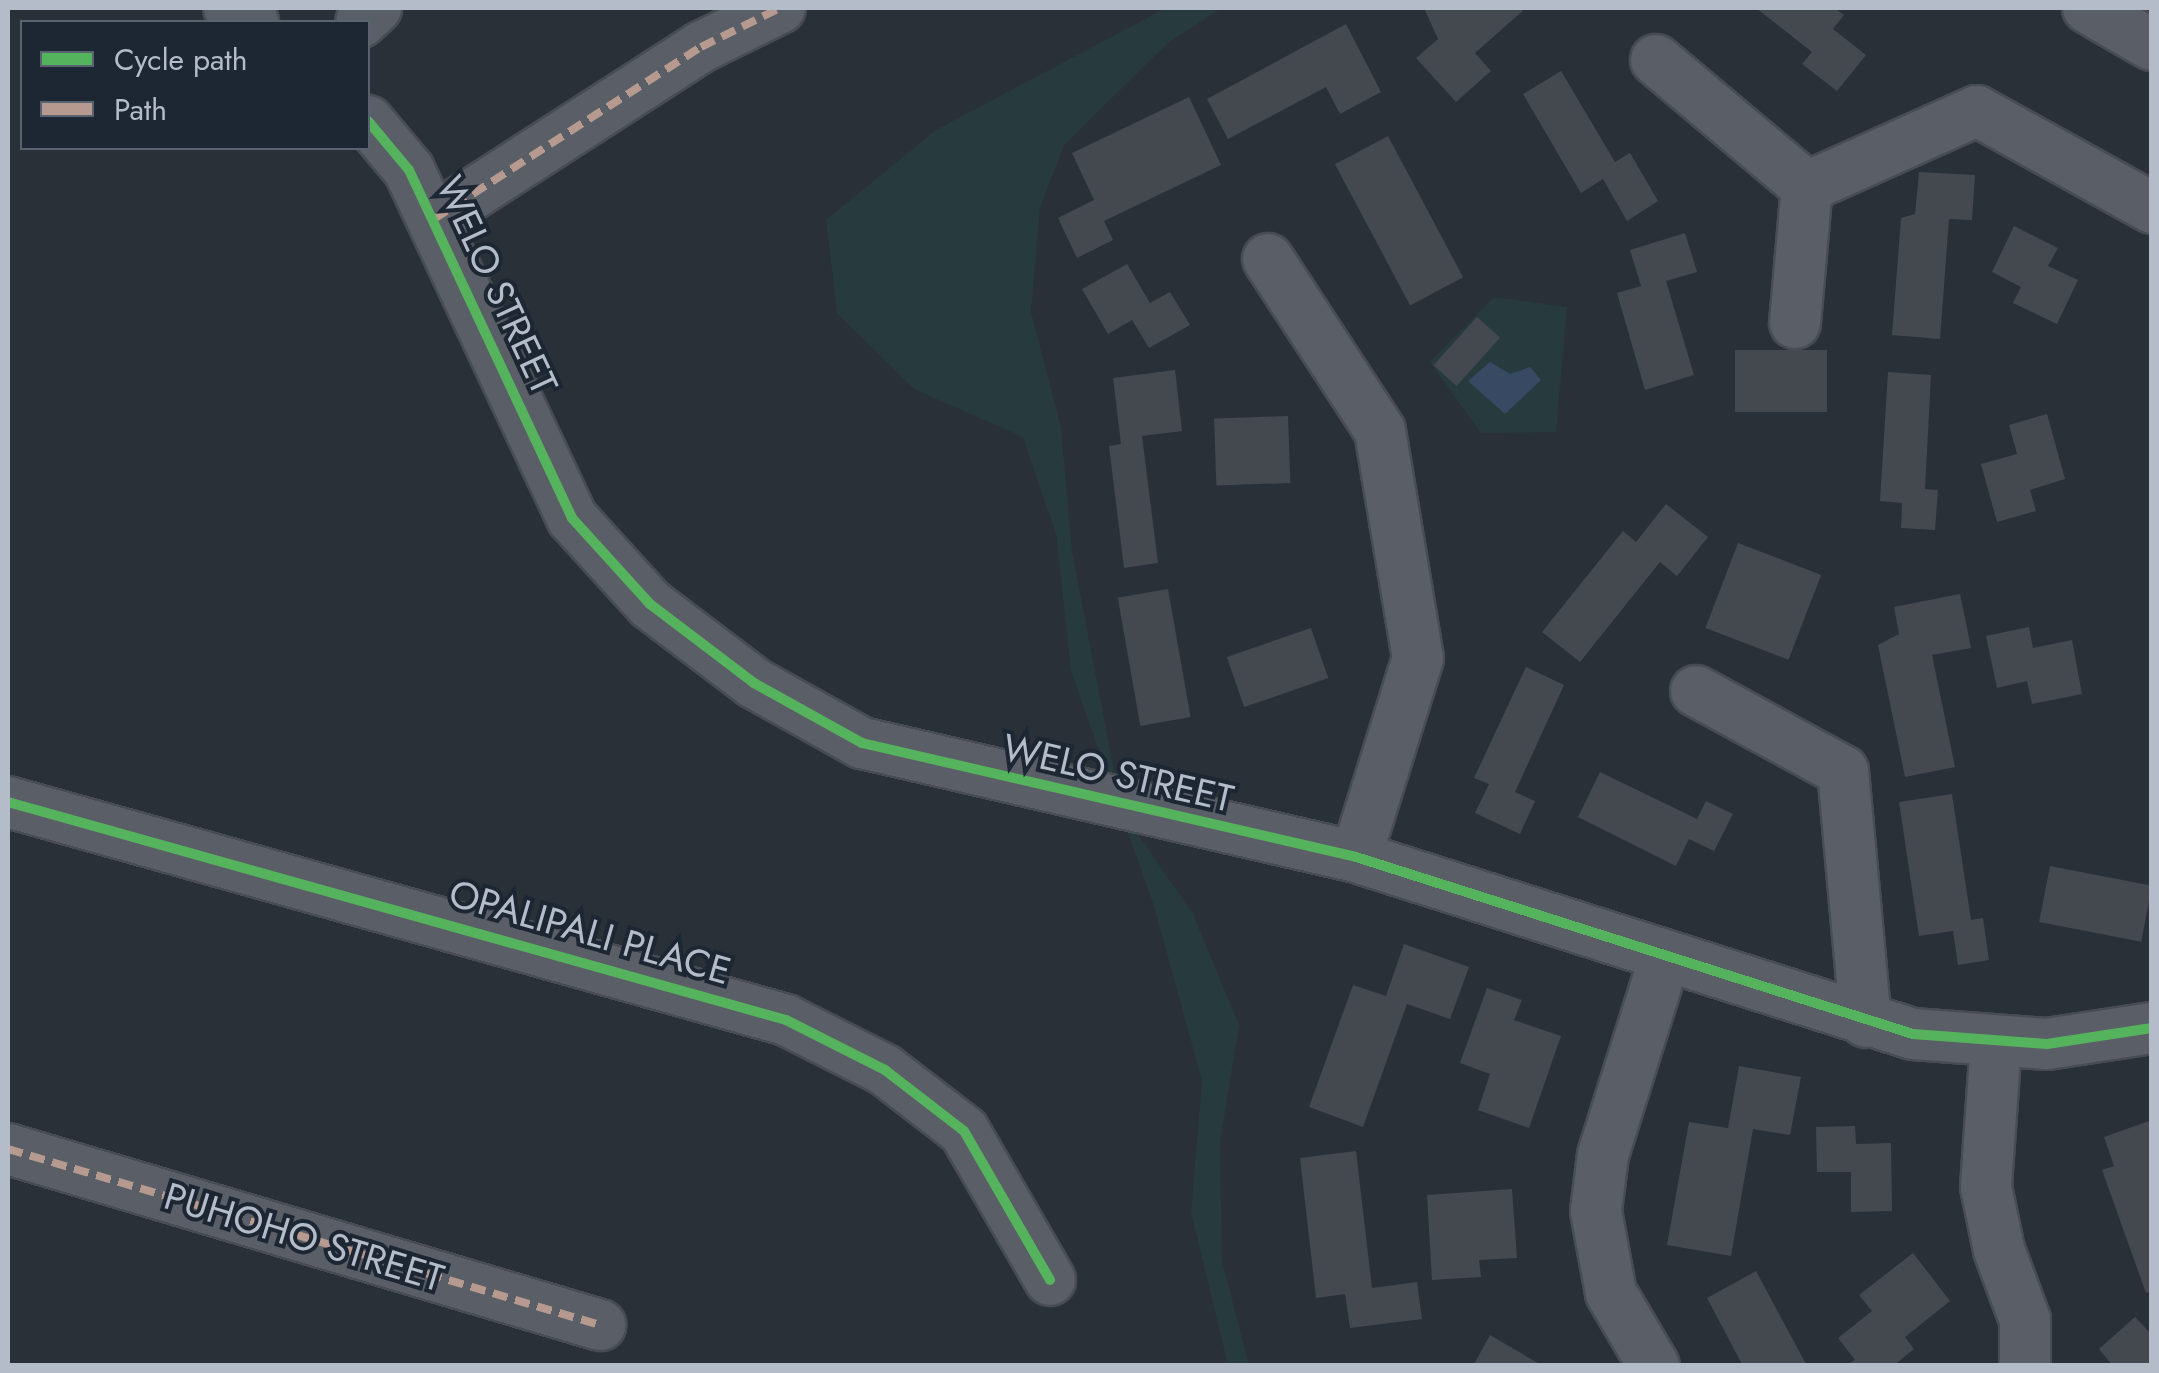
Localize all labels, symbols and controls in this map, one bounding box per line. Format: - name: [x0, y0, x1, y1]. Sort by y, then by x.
- legend: [20, 20, 370, 150]
- text: Cycle path: [114, 38, 247, 81]
- text: Path: [114, 88, 167, 131]
- street label: WELO STREET: [427, 169, 567, 401]
- street label: WELO STREET: [998, 724, 1238, 822]
- street label: OPALIPALI PLACE: [444, 870, 736, 994]
- street label: PUHOHO STREET: [159, 1173, 449, 1301]

